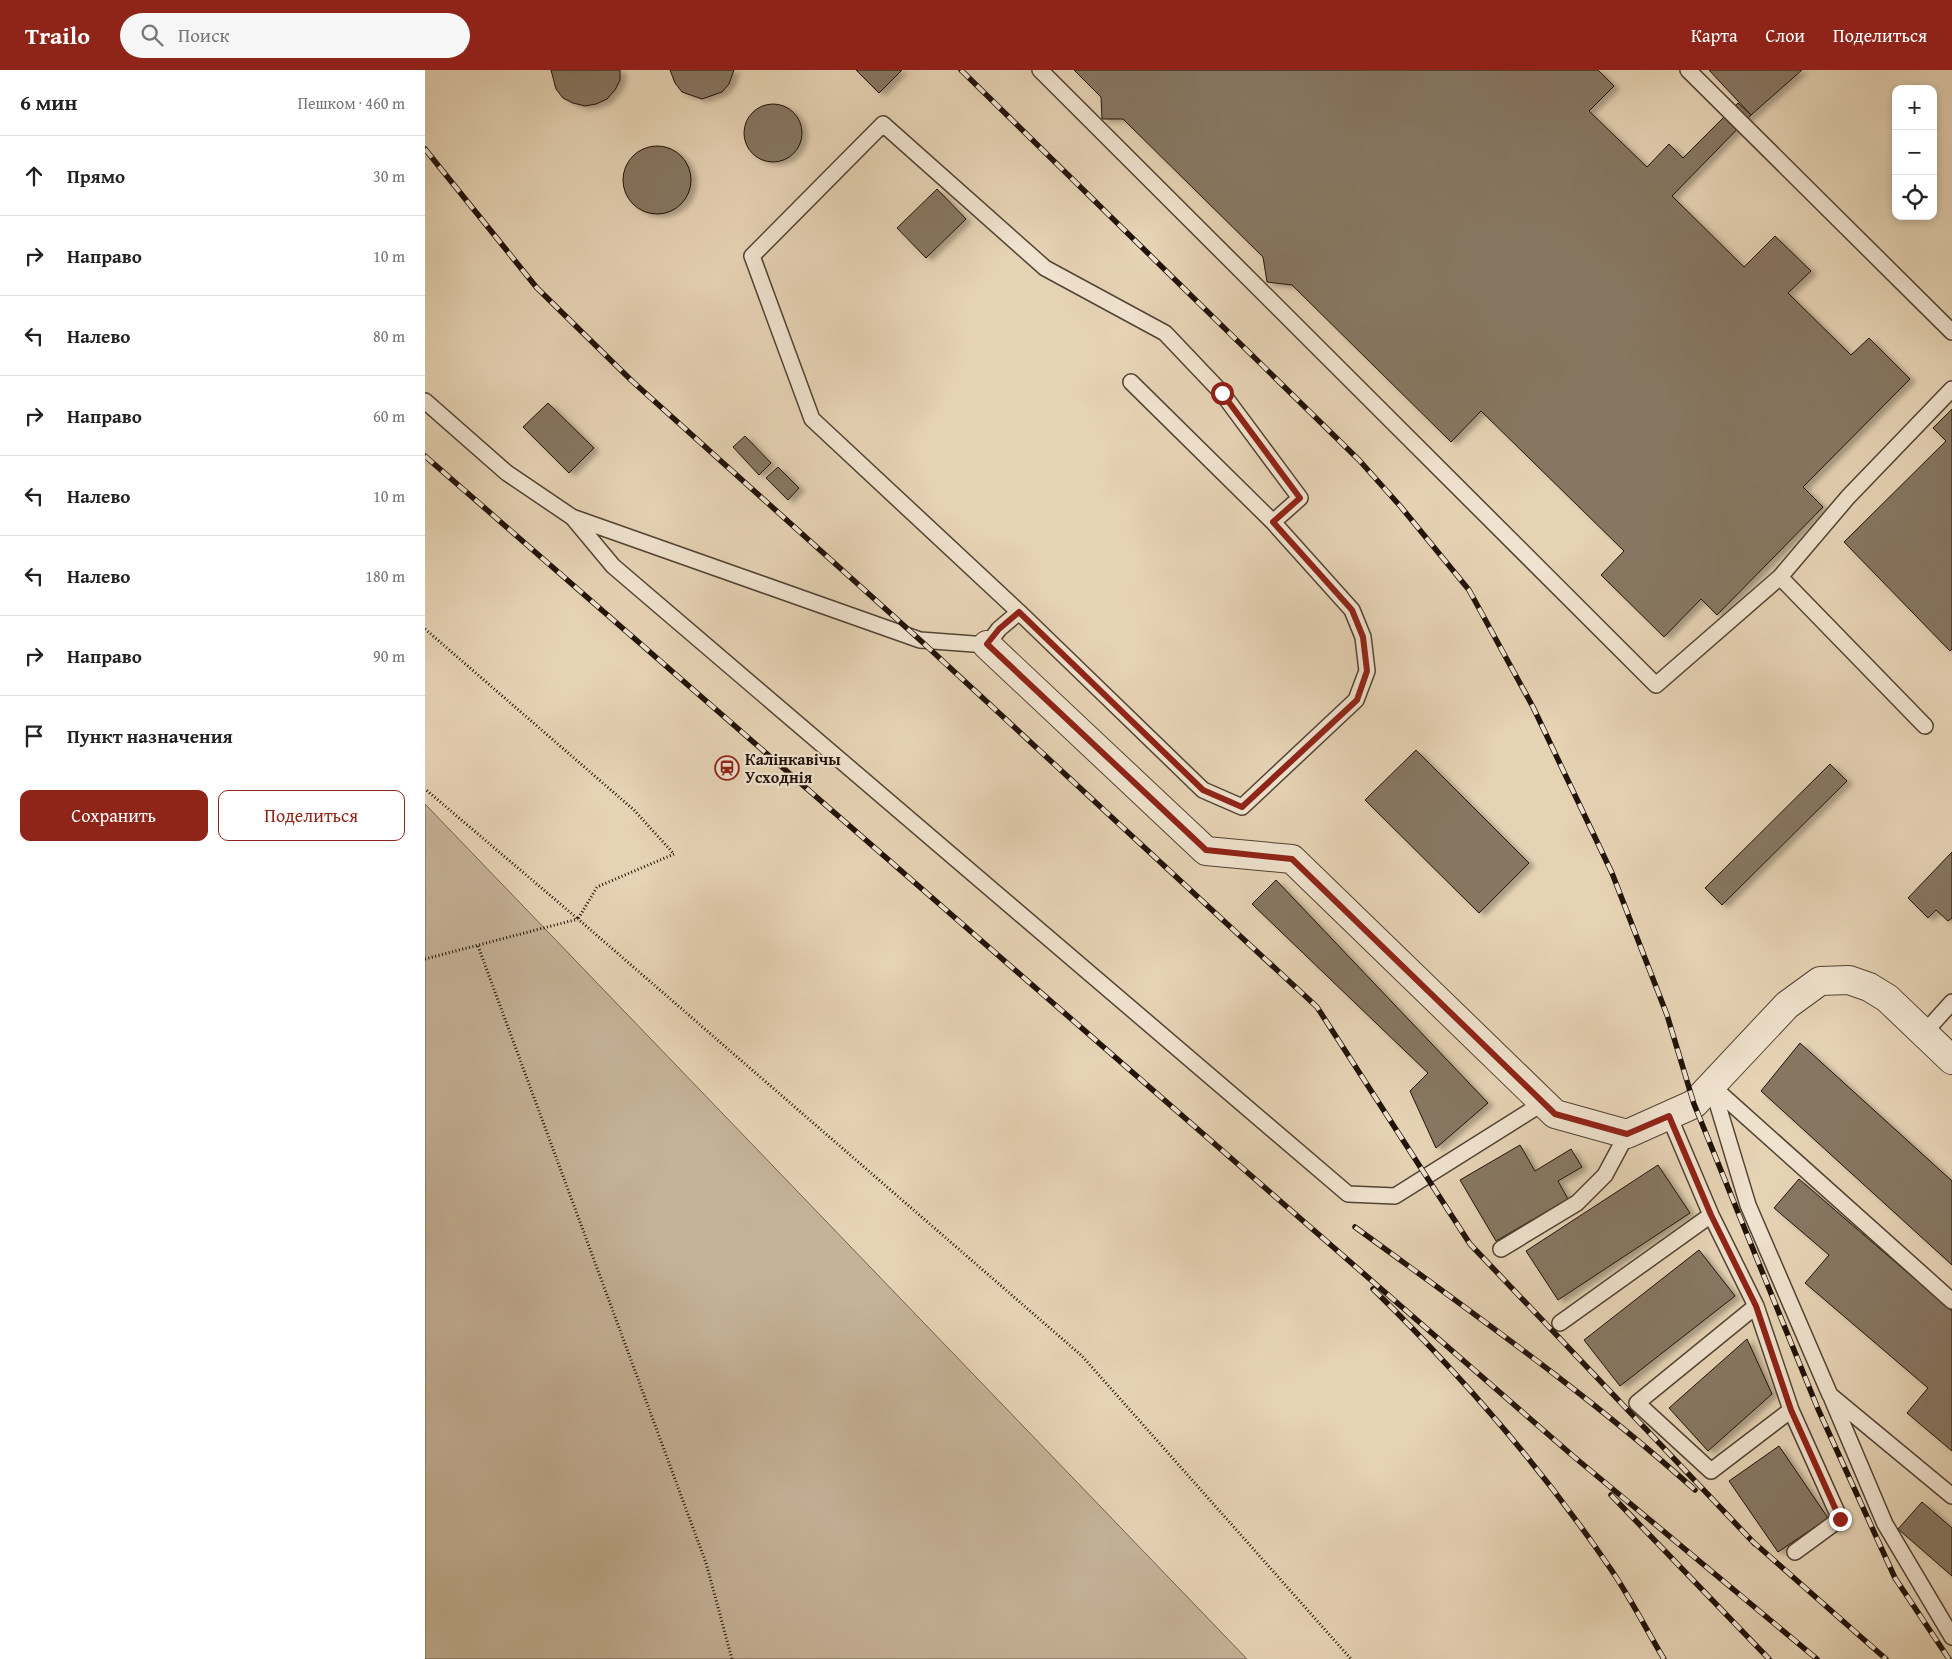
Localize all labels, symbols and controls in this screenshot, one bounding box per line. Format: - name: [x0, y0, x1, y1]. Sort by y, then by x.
- search box: [120, 13, 470, 58]
- text: Trailo: [25, 18, 90, 53]
- icon: search: [138, 21, 166, 49]
- text: Поиск: [178, 21, 230, 49]
- text: Карта: [1691, 22, 1738, 49]
- text: Слои: [1766, 22, 1805, 49]
- text: Поделиться: [1833, 22, 1927, 49]
- map controls: [1892, 85, 1937, 220]
- button: +: [1892, 85, 1937, 130]
- text: 6 мин: [20, 87, 77, 118]
- text: Пешком · 460 m: [298, 91, 405, 115]
- button: −: [1892, 130, 1937, 175]
- icon: ahead: [20, 162, 48, 190]
- text: Прямо: [67, 162, 125, 190]
- text: 30 m: [373, 164, 405, 188]
- button: locate: [1892, 175, 1937, 220]
- icon: right: [20, 242, 48, 270]
- text: Направо: [67, 242, 142, 270]
- text: 10 m: [373, 244, 405, 268]
- icon: left: [20, 322, 48, 350]
- text: Налево: [67, 322, 130, 350]
- text: 80 m: [373, 324, 405, 348]
- route start: [1211, 382, 1234, 405]
- icon: right: [20, 402, 48, 430]
- text: Направо: [67, 402, 142, 430]
- text: 60 m: [373, 404, 405, 428]
- icon: left: [20, 482, 48, 510]
- text: Налево: [67, 482, 130, 510]
- text: 10 m: [373, 484, 405, 508]
- icon: left: [20, 562, 48, 590]
- text: Налево: [67, 562, 130, 590]
- text: 180 m: [365, 564, 405, 588]
- icon: right: [20, 642, 48, 670]
- text: Направо: [67, 642, 142, 670]
- text: 90 m: [373, 644, 405, 668]
- icon: arrive: [20, 722, 48, 750]
- text: Пункт назначения: [67, 722, 233, 750]
- place label: Калінкавічы Усходнія: [745, 747, 841, 789]
- station icon: Калінкавічы Усходнія: [714, 755, 740, 781]
- button: Сохранить: [20, 790, 208, 841]
- button: Поделиться: [218, 790, 405, 841]
- route end: [1829, 1508, 1852, 1531]

